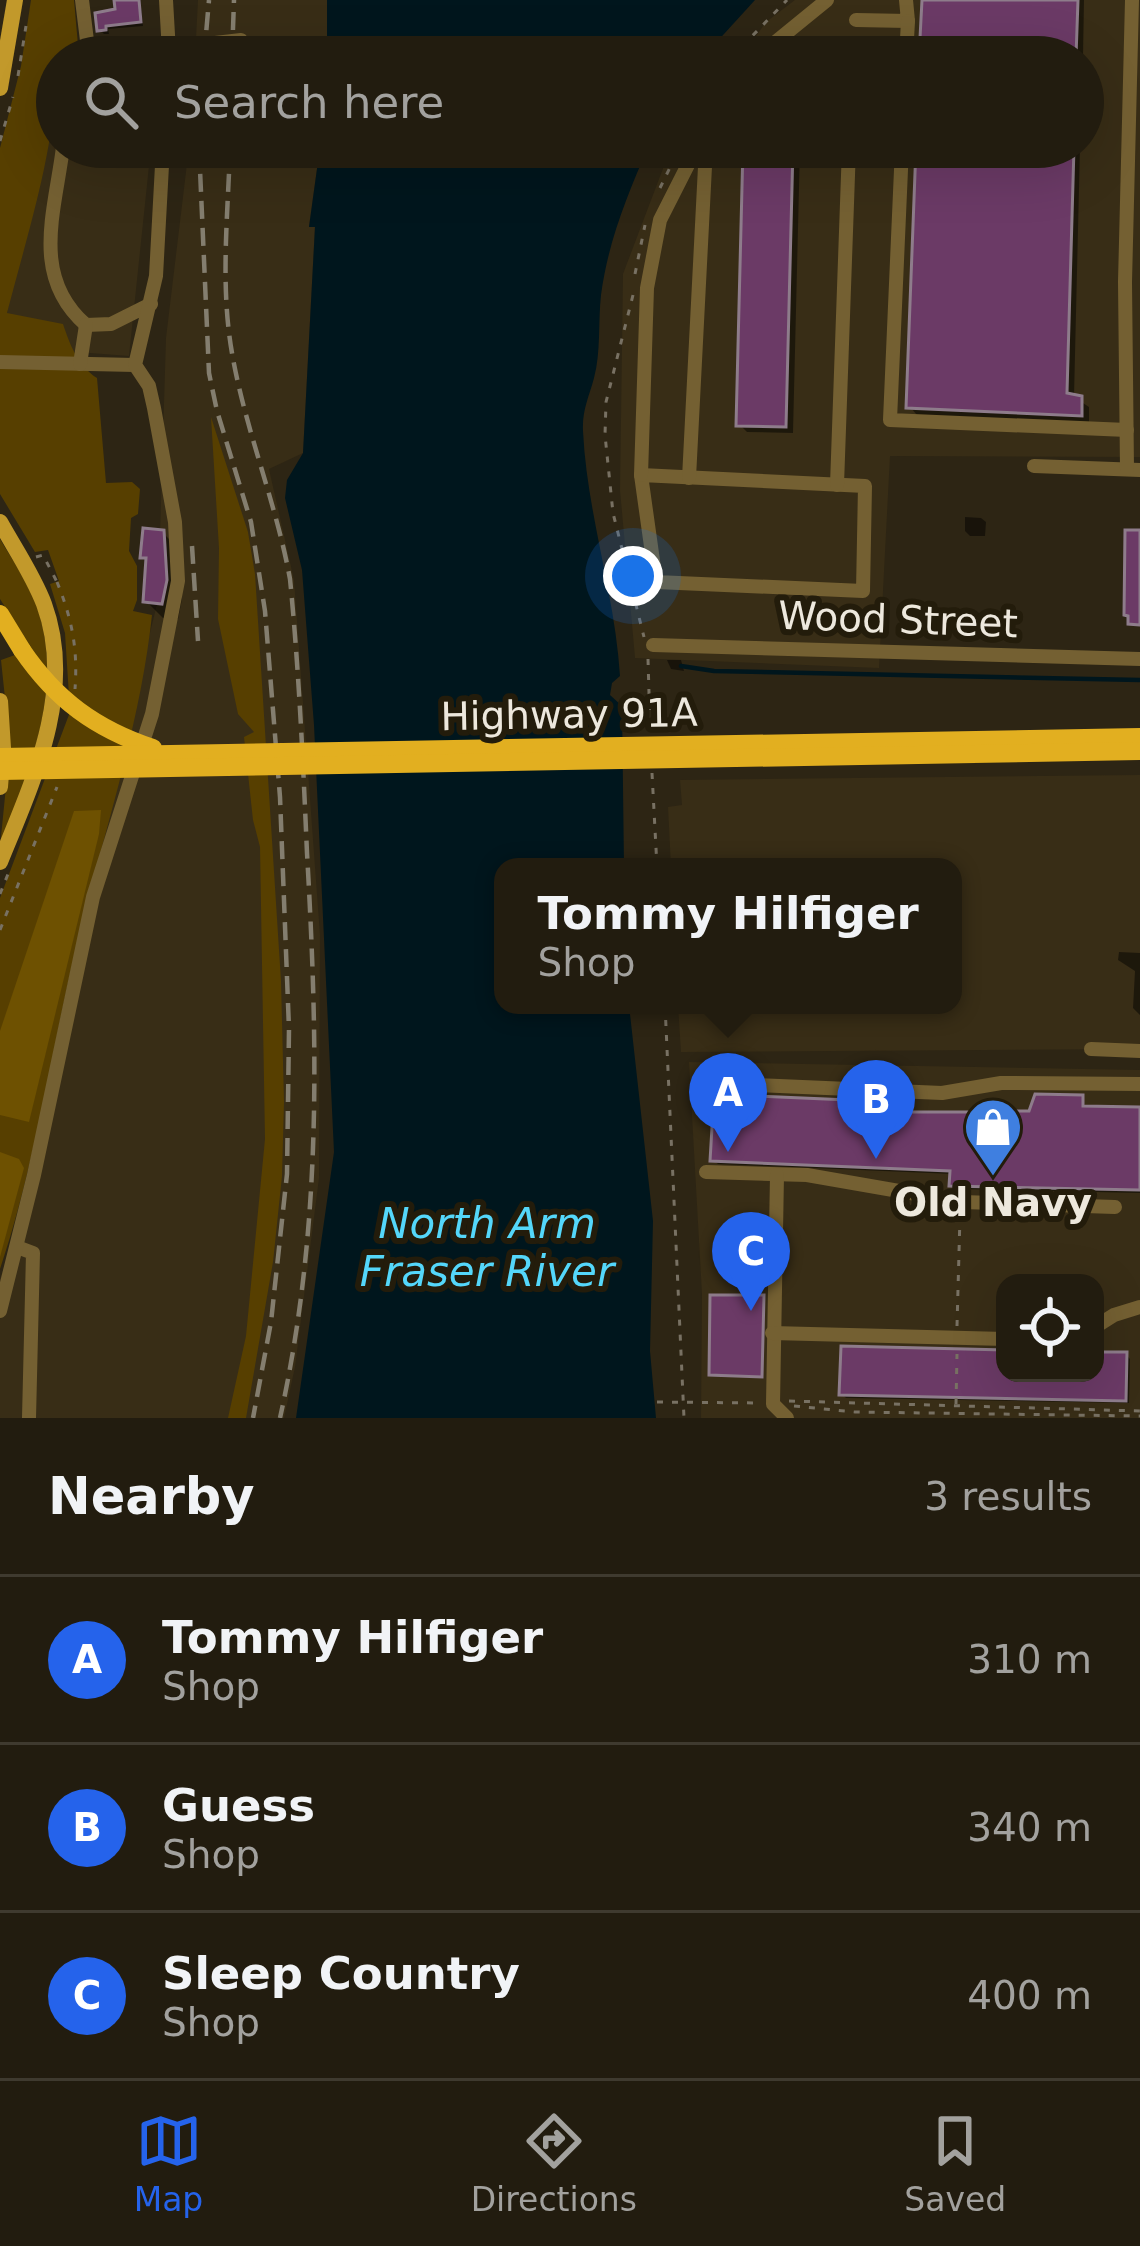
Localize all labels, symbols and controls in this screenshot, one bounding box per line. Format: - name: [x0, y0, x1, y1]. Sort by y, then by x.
- search box: [36, 36, 1104, 168]
- icon: search: [78, 69, 144, 135]
- text: Search here: [174, 76, 444, 129]
- your location: [603, 546, 663, 606]
- street label: Wood Street: [777, 593, 1019, 646]
- street label: Highway 91A: [440, 690, 698, 739]
- popup: [494, 858, 962, 1014]
- text: Tommy Hilfiger: [537, 887, 919, 940]
- text: Shop: [537, 940, 635, 985]
- pin: A: [689, 1053, 767, 1152]
- pin: B: [837, 1060, 915, 1159]
- shop icon: Old Navy: [962, 1096, 1024, 1178]
- place label: Old Navy: [894, 1180, 1092, 1225]
- water label: North Arm Fraser River: [360, 1199, 617, 1296]
- pin: C: [712, 1212, 790, 1311]
- map controls: [996, 1274, 1104, 1382]
- button: locate: [996, 1274, 1104, 1382]
- text: Nearby: [48, 1467, 255, 1526]
- text: 3 results: [924, 1474, 1092, 1519]
- text: Tommy Hilfiger: [162, 1611, 543, 1664]
- text: A: [72, 1637, 102, 1682]
- text: 310 m: [967, 1637, 1092, 1682]
- text: Shop: [162, 1664, 260, 1709]
- text: Guess: [162, 1779, 315, 1832]
- text: B: [72, 1805, 102, 1850]
- text: 340 m: [967, 1805, 1092, 1850]
- text: Shop: [162, 1832, 260, 1877]
- text: Sleep Country: [162, 1947, 520, 2000]
- text: C: [73, 1973, 101, 2018]
- text: 400 m: [967, 1973, 1092, 2018]
- text: Shop: [162, 2000, 260, 2045]
- tab: Map: [134, 2108, 203, 2219]
- tab: Directions: [471, 2108, 637, 2219]
- tab: Saved: [904, 2108, 1006, 2219]

